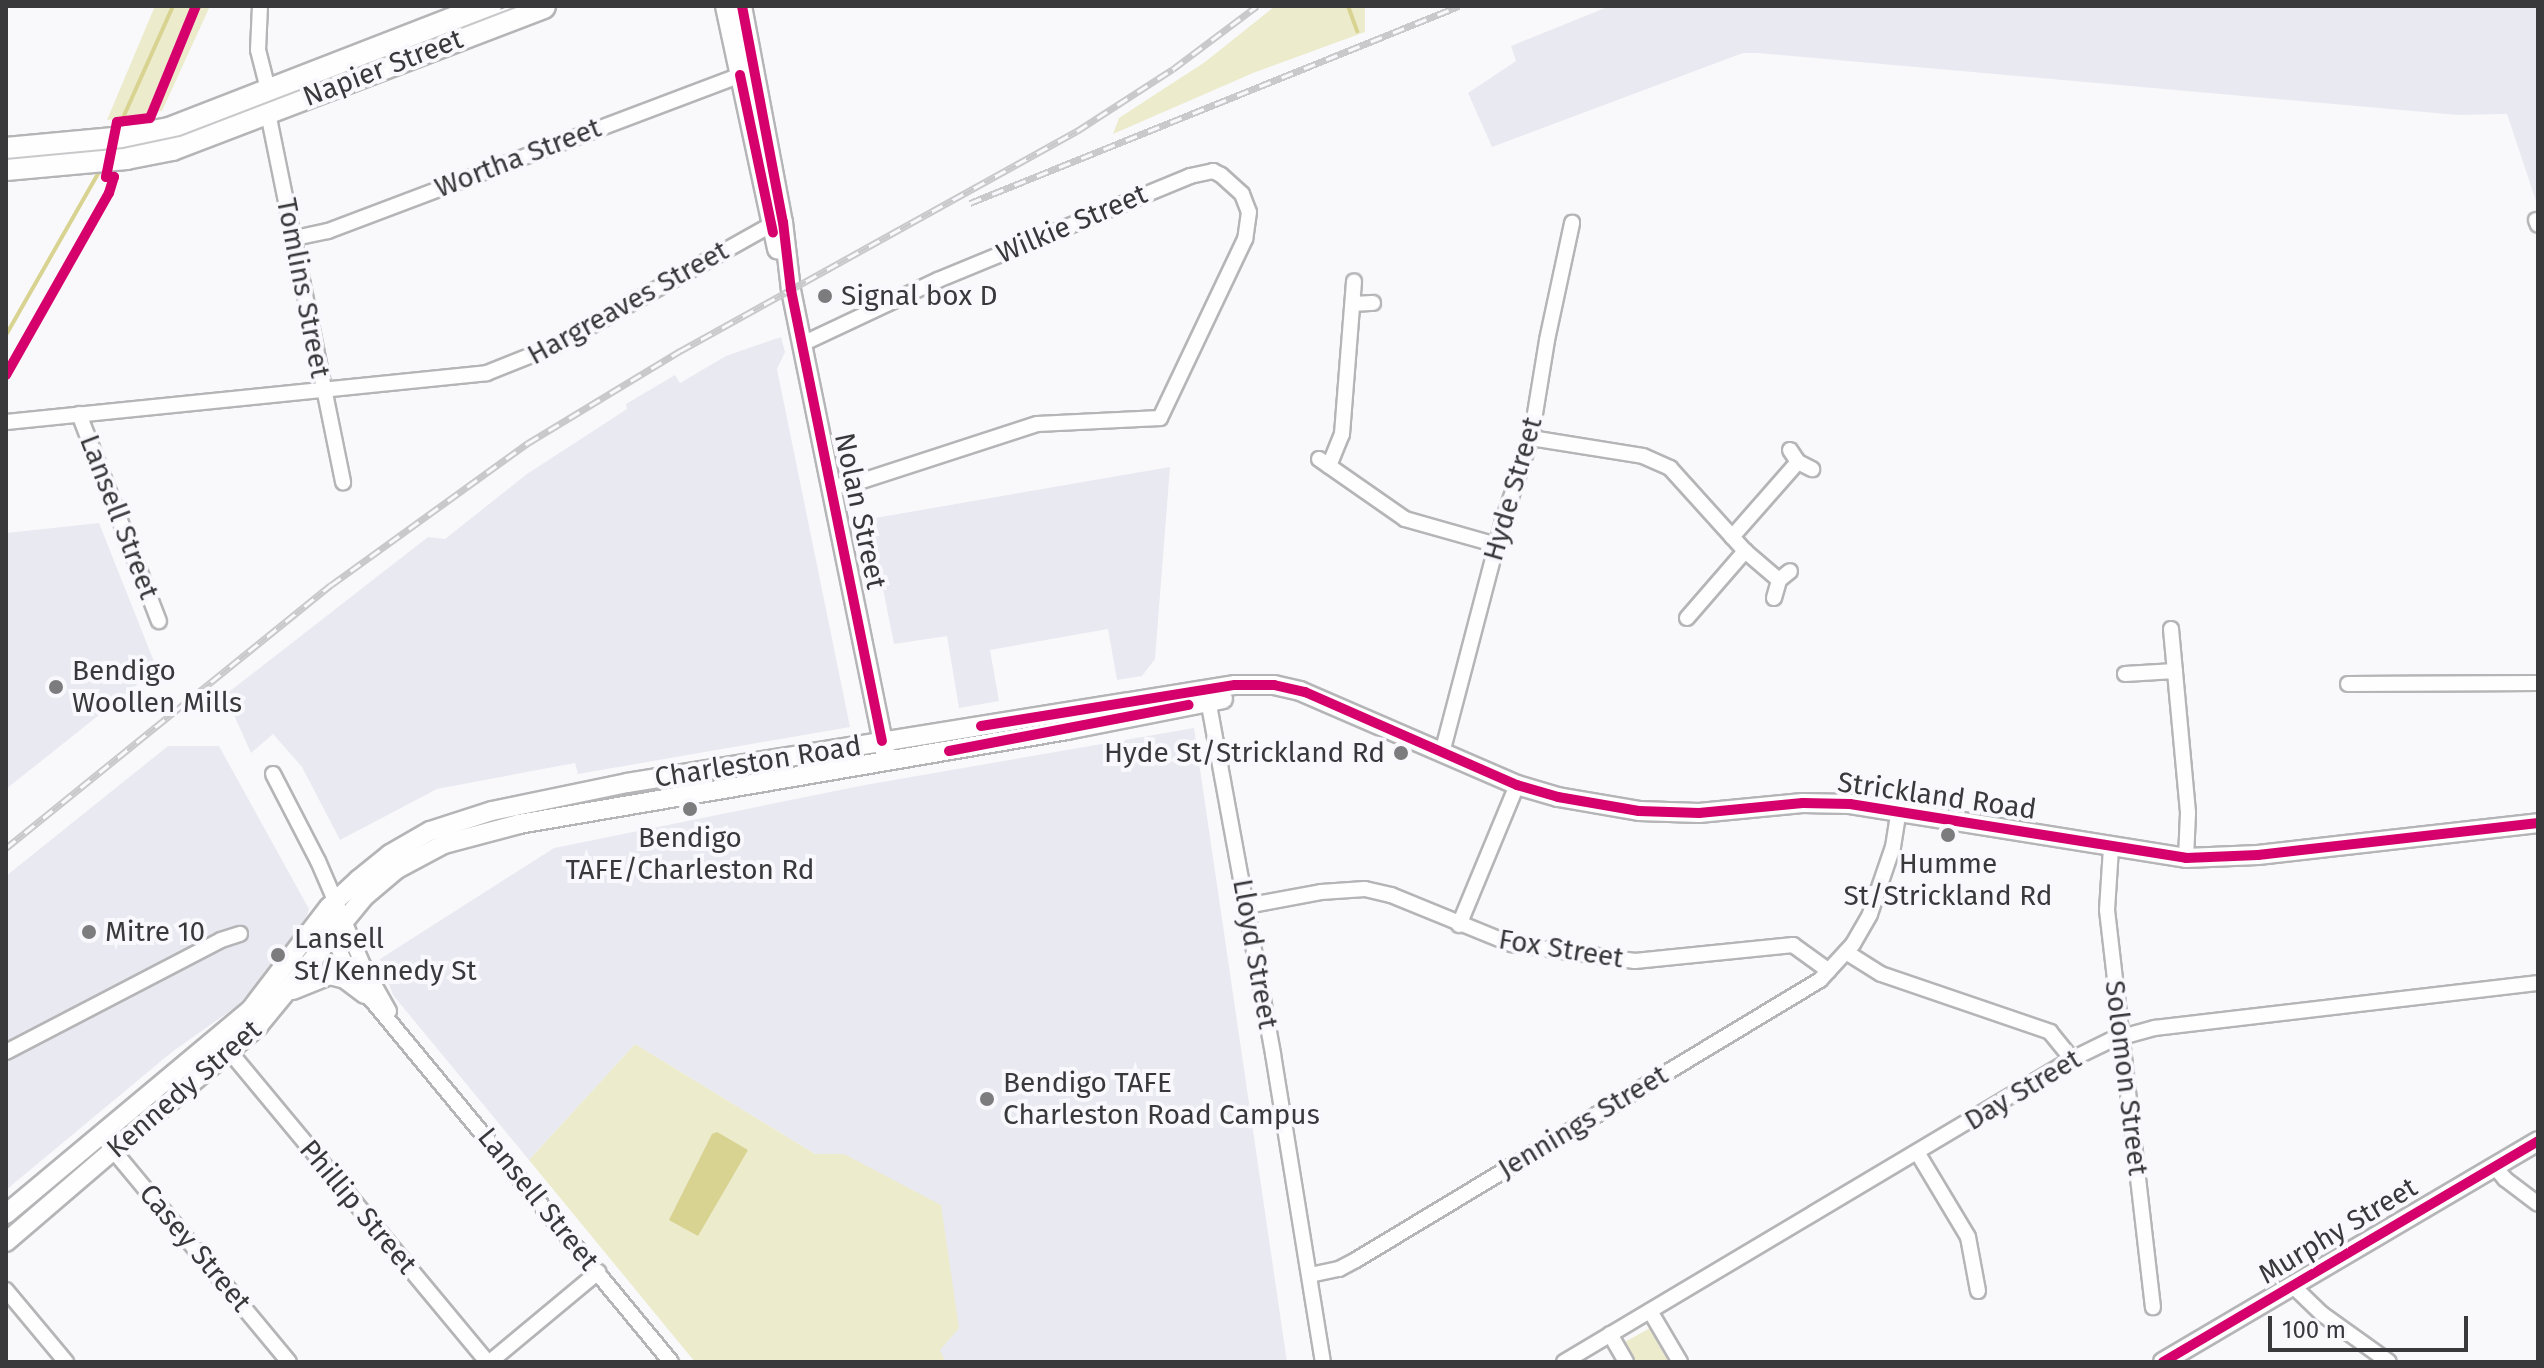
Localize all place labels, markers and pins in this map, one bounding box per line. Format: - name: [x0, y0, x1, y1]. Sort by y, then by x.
- place label: Signal box D: [841, 279, 997, 313]
- marker: Signal box D: [816, 287, 834, 305]
- place label: Bendigo Woollen Mills: [72, 654, 242, 720]
- marker: Bendigo Woollen Mills: [47, 678, 65, 696]
- place label: Hyde St/Strickland Rd: [1104, 736, 1385, 770]
- marker: Hyde St/Strickland Rd: [1392, 744, 1410, 762]
- marker: Bendigo TAFE/Charleston Rd: [681, 800, 699, 818]
- place label: Bendigo TAFE/Charleston Rd: [565, 821, 815, 887]
- marker: Humme St/Strickland Rd: [1939, 826, 1957, 844]
- place label: Humme St/Strickland Rd: [1844, 847, 2052, 913]
- place label: Mitre 10: [105, 915, 205, 949]
- place label: Lansell St/Kennedy St: [294, 922, 477, 988]
- marker: Mitre 10: [80, 923, 98, 941]
- marker: Lansell St/Kennedy St: [269, 946, 287, 964]
- place label: Bendigo TAFE Charleston Road Campus: [1003, 1066, 1320, 1132]
- marker: Bendigo TAFE Charleston Road Campus: [978, 1090, 996, 1108]

